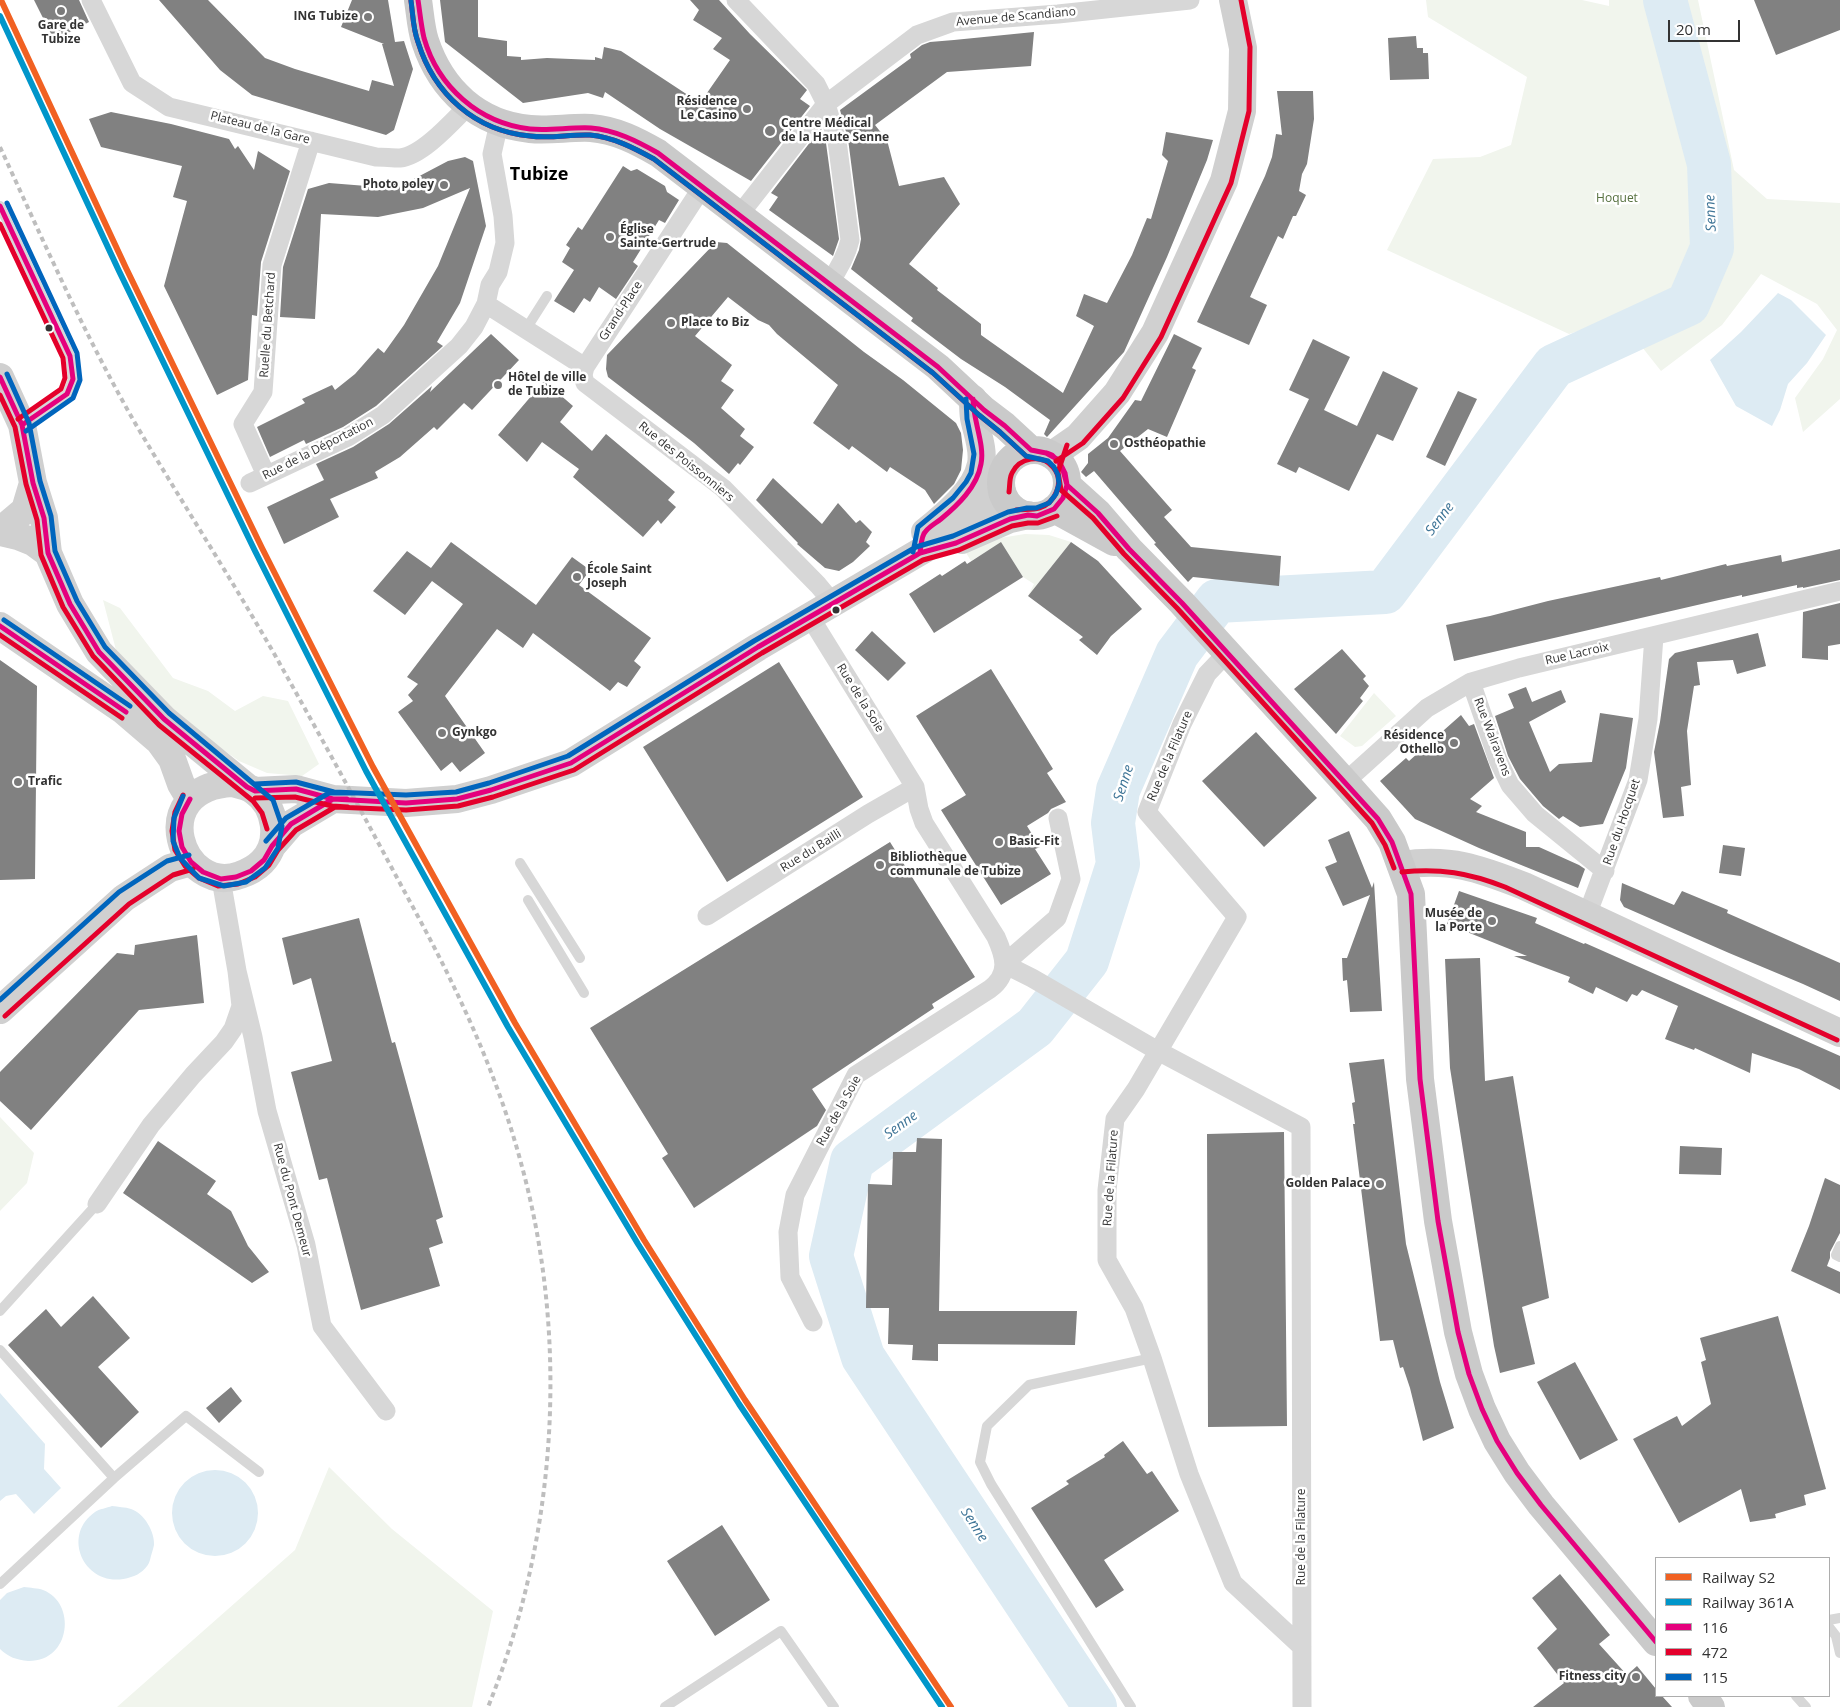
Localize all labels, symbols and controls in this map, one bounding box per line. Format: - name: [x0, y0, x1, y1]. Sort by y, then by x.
- marker: Gare de Tubize: [55, 5, 67, 17]
- street label: Avenue de Scandiano: [956, 5, 1076, 29]
- place label: ING Tubize: [293, 10, 358, 24]
- scale bar: [1670, 10, 1742, 42]
- marker: ING Tubize: [362, 11, 374, 23]
- place label: Gare de Tubize: [38, 19, 84, 47]
- text: 20 m: [1676, 19, 1711, 39]
- place label: Résidence Le Casino: [677, 95, 737, 123]
- marker: Résidence Le Casino: [741, 103, 753, 115]
- street label: Plateau de la Gare: [209, 109, 311, 147]
- place label: Centre Médical de la Haute Senne: [781, 117, 889, 145]
- marker: Centre Médical de la Haute Senne: [763, 124, 777, 138]
- district label: Tubize: [510, 164, 568, 186]
- place label: Photo poley: [363, 178, 434, 192]
- marker: Photo poley: [438, 179, 450, 191]
- park label: Hoquet: [1596, 192, 1638, 206]
- water label: Senne: [1702, 194, 1720, 232]
- place label: Église Sainte-Gertrude: [620, 223, 716, 251]
- marker: Église Sainte-Gertrude: [604, 231, 616, 243]
- street label: Ruelle du Betchard: [257, 272, 279, 378]
- street label: Grand-Place: [596, 278, 646, 344]
- place label: Place to Biz: [681, 316, 749, 330]
- marker: Place to Biz: [665, 317, 677, 329]
- unlabelled marker: [44, 323, 54, 333]
- place label: Hôtel de ville de Tubize: [508, 371, 586, 399]
- marker: Hôtel de ville de Tubize: [492, 379, 504, 391]
- street label: Rue de la Déportation: [260, 415, 376, 483]
- street label: Rue des Poissonniers: [635, 419, 737, 505]
- place label: Osthéopathie: [1124, 437, 1206, 451]
- marker: Osthéopathie: [1108, 438, 1120, 450]
- water label: Senne: [1422, 499, 1458, 539]
- place label: École Saint Joseph: [587, 563, 652, 591]
- marker: École Saint Joseph: [571, 571, 583, 583]
- unlabelled marker: [831, 605, 841, 615]
- street label: Rue Lacroix: [1544, 640, 1610, 668]
- street label: Rue de la Soie: [833, 661, 887, 735]
- street label: Rue Walravens: [1470, 696, 1514, 778]
- street label: Rue de la Filature: [1144, 709, 1196, 803]
- place label: Gynkgo: [452, 726, 497, 740]
- marker: Gynkgo: [436, 727, 448, 739]
- place label: Résidence Othello: [1384, 729, 1444, 757]
- marker: Résidence Othello: [1448, 737, 1460, 749]
- water label: Senne: [1110, 763, 1138, 803]
- place label: Trafic: [28, 775, 62, 789]
- marker: Trafic: [12, 776, 24, 788]
- street label: Rue du Hocquet: [1601, 777, 1643, 867]
- street label: Rue du Bailli: [778, 827, 844, 875]
- place label: Basic-Fit: [1009, 835, 1059, 849]
- marker: Basic-Fit: [993, 836, 1005, 848]
- place label: Bibliothèque communale de Tubize: [890, 851, 1021, 879]
- marker: Bibliothèque communale de Tubize: [874, 859, 886, 871]
- place label: Musée de la Porte: [1425, 907, 1482, 935]
- marker: Musée de la Porte: [1486, 915, 1498, 927]
- street label: Rue de la Soie: [814, 1073, 864, 1149]
- water label: Senne: [881, 1107, 921, 1143]
- street label: Rue de la Filature: [1100, 1129, 1122, 1227]
- street label: Rue du Pont Demeur: [270, 1142, 314, 1258]
- place label: Golden Palace: [1286, 1177, 1370, 1191]
- marker: Golden Palace: [1374, 1178, 1386, 1190]
- street label: Rue de la Filature: [1295, 1489, 1309, 1585]
- water label: Senne: [957, 1505, 991, 1545]
- legend: [1655, 1557, 1830, 1697]
- text: Railway S2: [1702, 1567, 1775, 1587]
- text: Railway 361A: [1702, 1592, 1794, 1612]
- text: 116: [1702, 1617, 1728, 1637]
- text: 472: [1702, 1642, 1728, 1662]
- text: 115: [1702, 1667, 1728, 1687]
- place label: Fitness city: [1559, 1670, 1626, 1684]
- marker: Fitness city: [1630, 1671, 1642, 1683]

